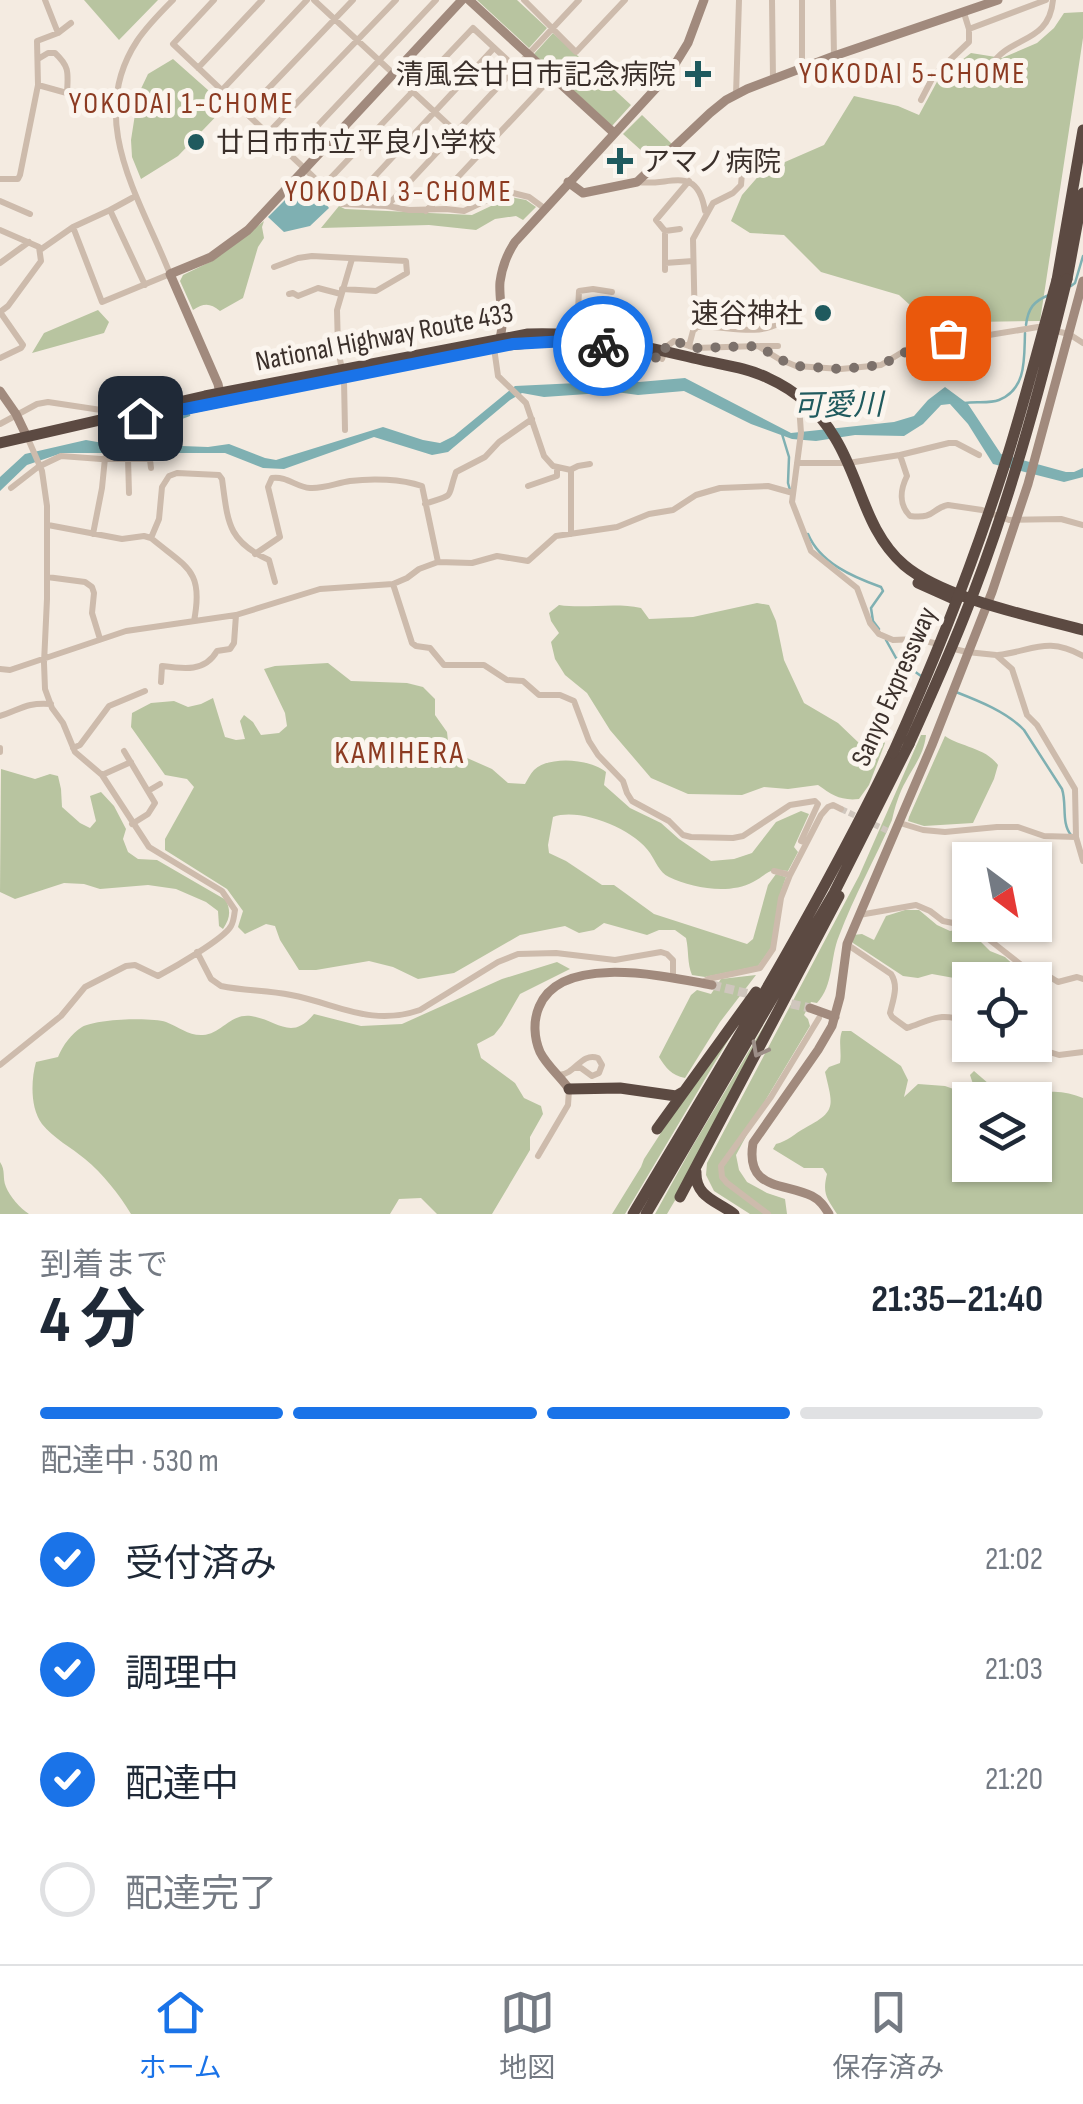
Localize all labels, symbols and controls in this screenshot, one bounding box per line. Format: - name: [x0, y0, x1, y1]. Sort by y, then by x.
- district label: YOKODAI 5-CHOME: [799, 56, 1027, 92]
- place label: 清風会廿日市記念病院: [396, 59, 676, 92]
- marker: 清風会廿日市記念病院: [685, 61, 711, 87]
- district label: YOKODAI 1-CHOME: [69, 86, 295, 122]
- place label: 廿日市市立平良小学校: [216, 127, 496, 160]
- marker: 廿日市市立平良小学校: [185, 131, 207, 153]
- place label: アマノ病院: [642, 146, 781, 179]
- marker: アマノ病院: [607, 148, 633, 174]
- district label: YOKODAI 3-CHOME: [285, 174, 513, 210]
- street label: National Highway Route 433: [253, 296, 516, 379]
- courier: [553, 296, 653, 396]
- pin: [906, 296, 991, 381]
- place label: 速谷神社: [691, 298, 803, 331]
- marker: 速谷神社: [812, 302, 834, 324]
- icon: bag: [921, 311, 976, 366]
- icon: bike: [576, 319, 631, 374]
- pin: [98, 376, 183, 461]
- water label: 可愛川: [793, 387, 886, 425]
- icon: home: [113, 391, 168, 446]
- street label: Sanyo Expressway: [845, 602, 944, 771]
- district label: KAMIHERA: [334, 734, 466, 773]
- north arrow: [952, 842, 1052, 942]
- map controls: [952, 842, 1052, 1182]
- button: locate: [952, 962, 1052, 1062]
- one-way arrow: [752, 1039, 772, 1057]
- button: layers: [952, 1082, 1052, 1182]
- text: 到着まで: [40, 1246, 168, 1285]
- text: 21:35–21:40: [871, 1277, 1043, 1322]
- text: 4 分: [40, 1283, 145, 1361]
- text: 配達中 · 530 m: [40, 1442, 219, 1481]
- icon: check: [40, 1532, 95, 1587]
- text: 21:02: [985, 1540, 1043, 1579]
- text: 受付済み: [125, 1542, 277, 1587]
- icon: check: [40, 1642, 95, 1697]
- text: 21:03: [985, 1650, 1043, 1689]
- text: 調理中: [125, 1652, 239, 1697]
- icon: check: [40, 1752, 95, 1807]
- text: 21:20: [985, 1760, 1043, 1799]
- text: 配達中: [125, 1762, 239, 1807]
- text: 配達完了: [125, 1872, 277, 1917]
- tab: ホーム: [139, 1985, 222, 2085]
- tab: 地図: [499, 1985, 555, 2085]
- tab: 保存済み: [832, 1985, 944, 2085]

